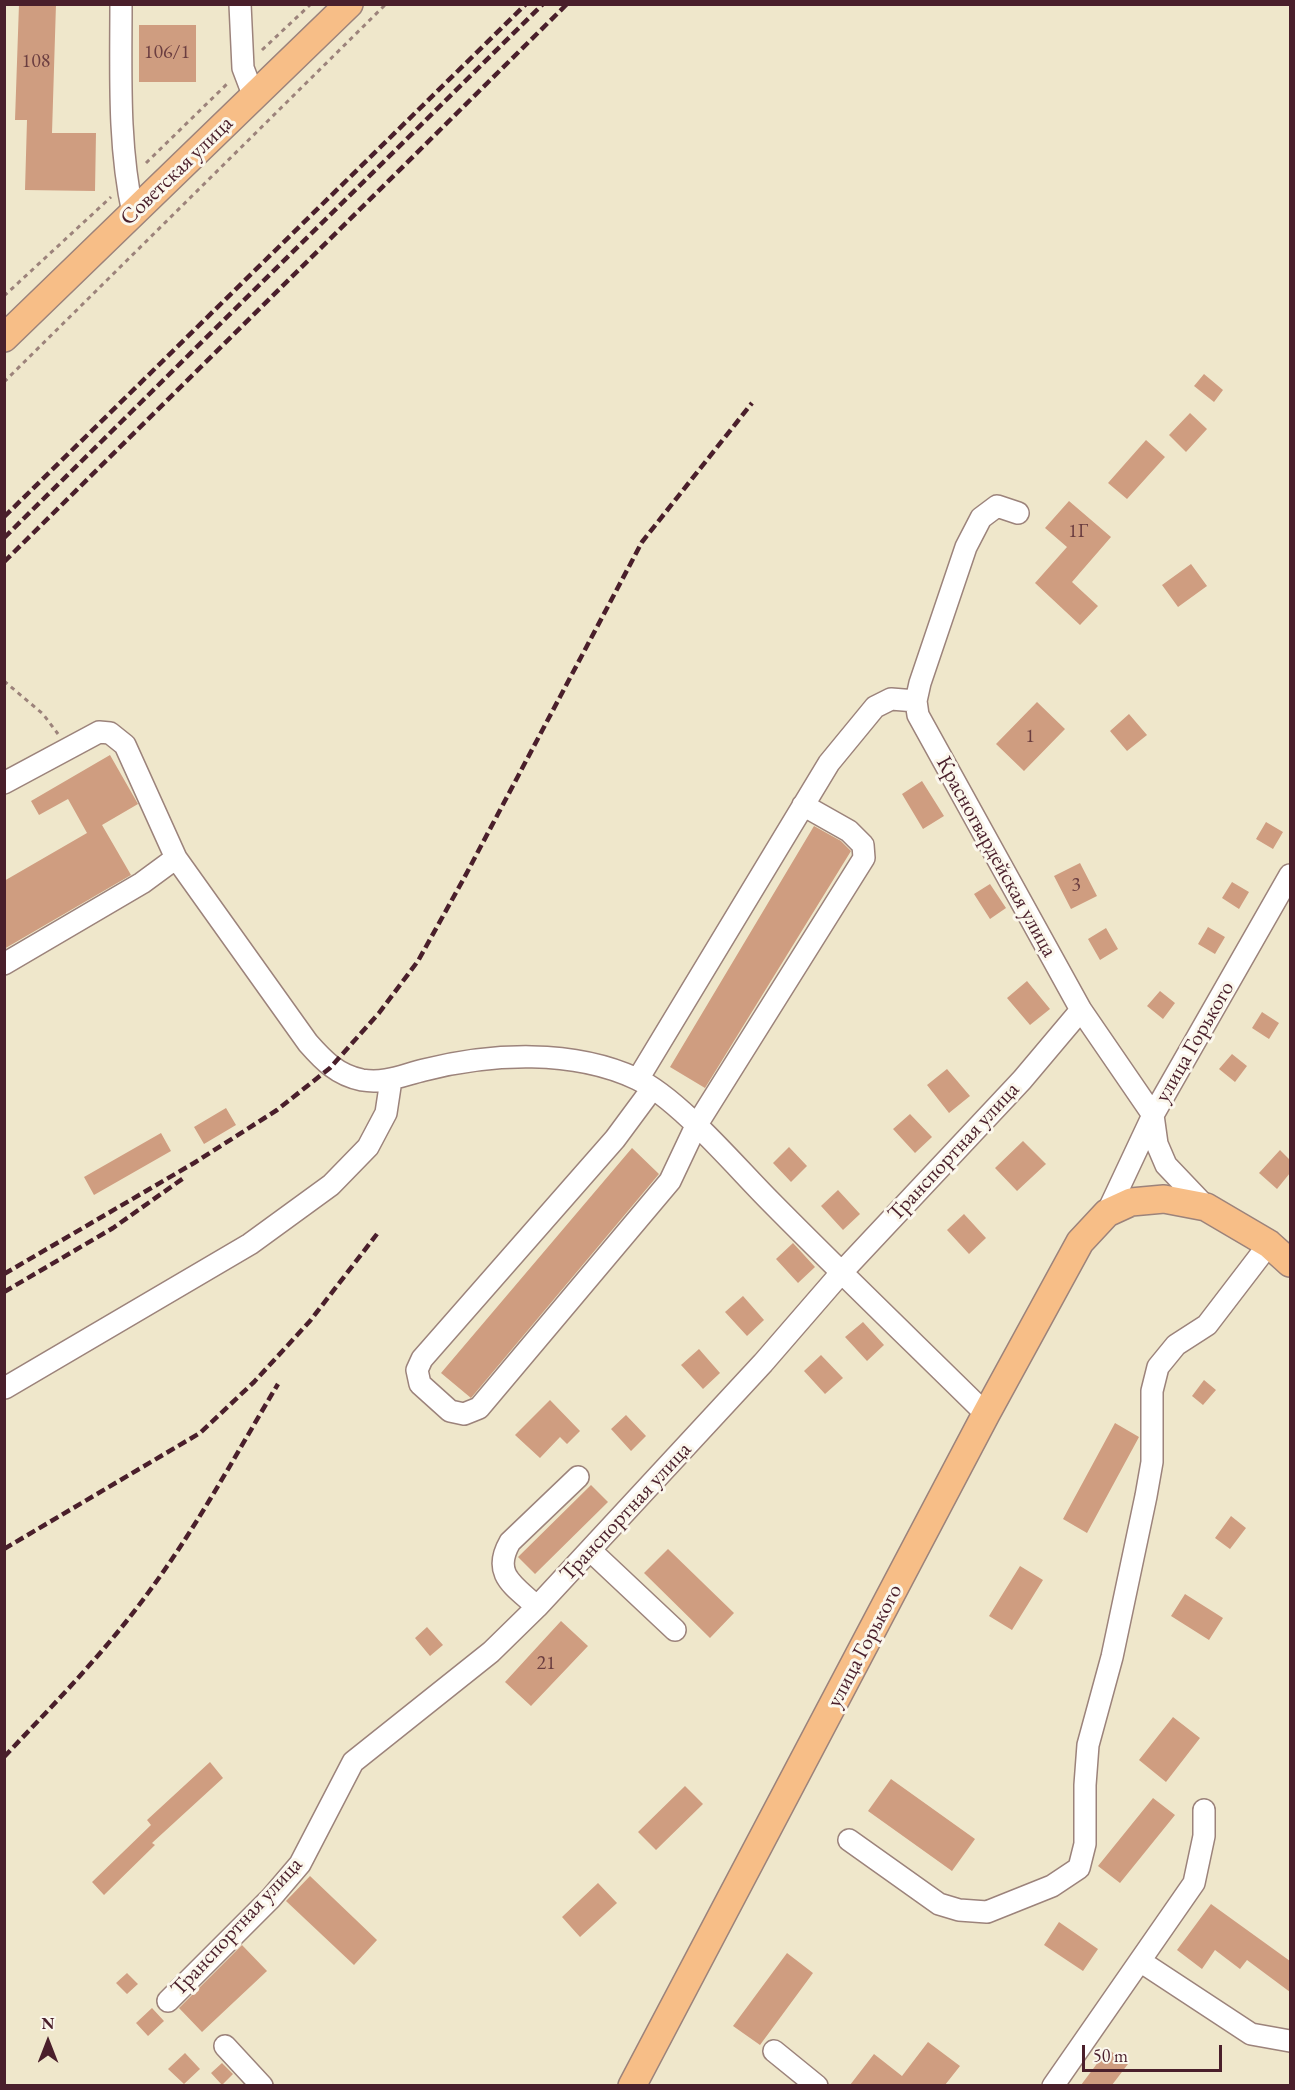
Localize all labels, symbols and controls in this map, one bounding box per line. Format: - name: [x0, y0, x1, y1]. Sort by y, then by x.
- house number: 106/1: [144, 41, 190, 65]
- house number: 108: [22, 50, 50, 74]
- street label: Советская улица: [115, 111, 239, 231]
- house number: 1Г: [1068, 520, 1088, 544]
- house number: 1: [1025, 725, 1035, 749]
- street label: Красногвардейская улица: [930, 752, 1062, 962]
- house number: 3: [1071, 874, 1081, 898]
- street label: улица Горького: [1150, 977, 1240, 1107]
- street label: Транспортная улица: [883, 1077, 1025, 1227]
- street label: Транспортная улица: [555, 1437, 697, 1587]
- street label: улица Горького: [821, 1580, 909, 1712]
- house number: 21: [536, 1652, 556, 1676]
- street label: Транспортная улица: [166, 1852, 308, 2002]
- north arrow: [18, 2012, 78, 2072]
- text: N: [42, 2013, 54, 2034]
- scale bar: [1085, 2033, 1224, 2071]
- text: 50 m: [1093, 2044, 1128, 2067]

